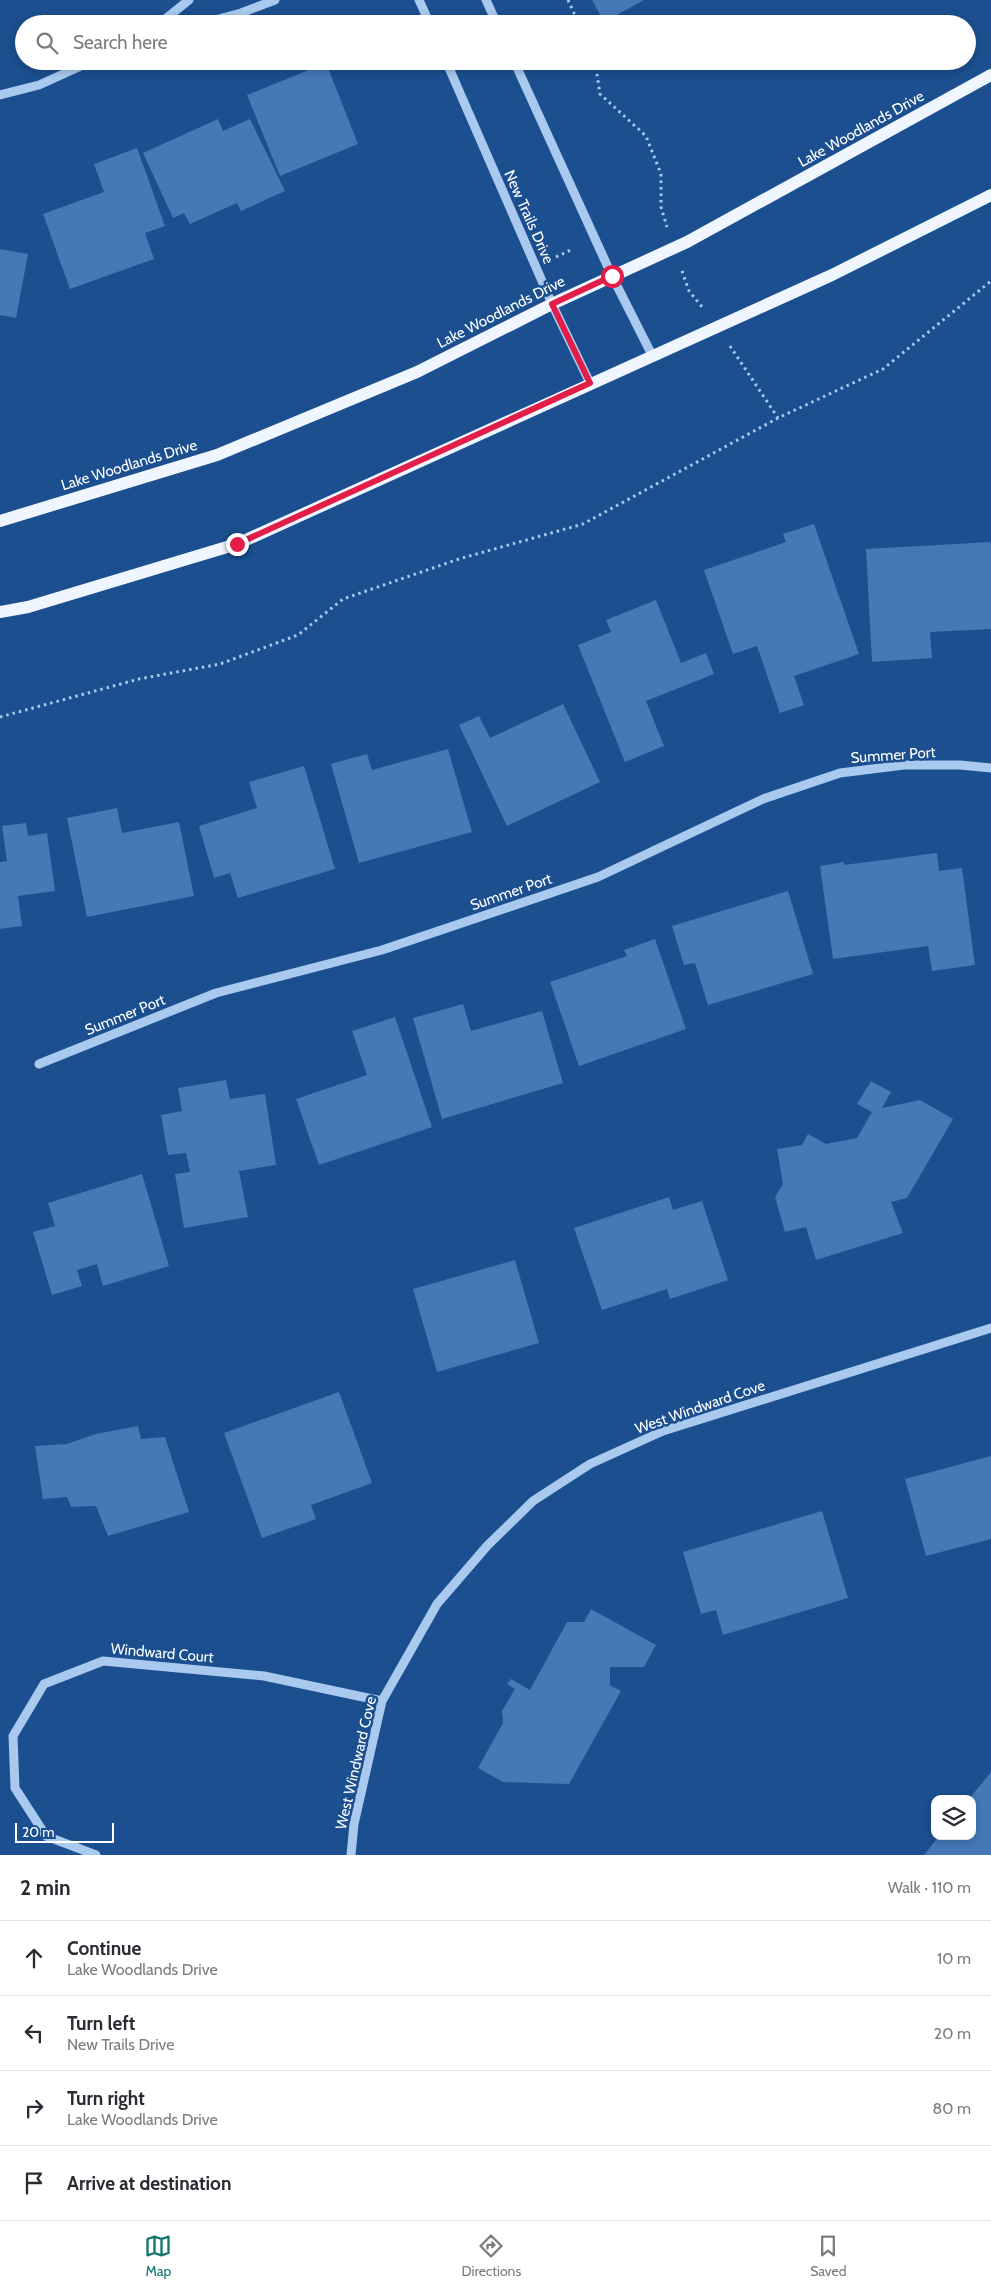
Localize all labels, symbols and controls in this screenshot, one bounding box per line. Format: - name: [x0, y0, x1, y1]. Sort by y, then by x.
- search box: [15, 15, 976, 70]
- icon: search: [33, 29, 61, 57]
- text: Search here: [73, 31, 167, 54]
- street label: Lake Woodlands Drive: [795, 87, 927, 171]
- street label: New Trails Drive: [500, 167, 558, 267]
- route start: [601, 265, 624, 288]
- street label: Lake Woodlands Drive: [434, 272, 568, 352]
- street label: Lake Woodlands Drive: [59, 436, 199, 494]
- route end: [226, 533, 249, 556]
- street label: Summer Port: [850, 743, 936, 767]
- street label: Summer Port: [468, 870, 554, 914]
- street label: Summer Port: [82, 991, 168, 1039]
- street label: West Windward Cove: [633, 1376, 768, 1438]
- street label: Windward Court: [110, 1640, 214, 1666]
- street label: West Windward Cove: [332, 1694, 380, 1831]
- map controls: [931, 1795, 976, 1840]
- button: layers: [931, 1795, 976, 1840]
- scale bar: [15, 1820, 114, 1843]
- text: 20 m: [22, 1823, 55, 1841]
- text: 2 min: [20, 1875, 71, 1900]
- text: Walk · 110 m: [888, 1878, 971, 1897]
- text: Continue: [67, 1937, 141, 1960]
- icon: ahead: [20, 1944, 48, 1972]
- text: 10 m: [937, 1949, 971, 1968]
- text: Lake Woodlands Drive: [67, 1960, 218, 1979]
- text: Turn left: [67, 2012, 135, 2035]
- icon: left: [20, 2019, 48, 2047]
- text: 20 m: [934, 2024, 971, 2043]
- text: New Trails Drive: [67, 2035, 174, 2054]
- text: Turn right: [67, 2087, 145, 2110]
- icon: right: [20, 2094, 48, 2122]
- text: 80 m: [933, 2099, 971, 2118]
- text: Lake Woodlands Drive: [67, 2110, 218, 2129]
- icon: arrive: [20, 2169, 48, 2197]
- text: Arrive at destination: [67, 2172, 231, 2195]
- tab: Map: [144, 2232, 172, 2280]
- tab: Directions: [461, 2232, 521, 2280]
- tab: Saved: [810, 2232, 847, 2280]

